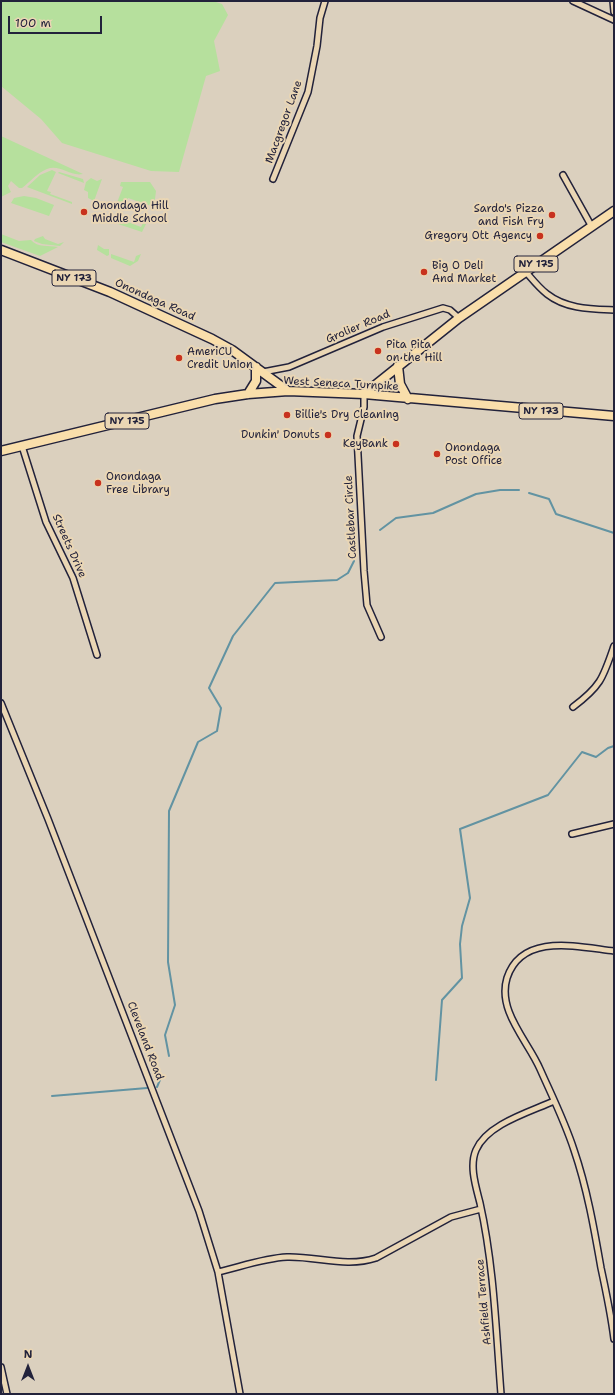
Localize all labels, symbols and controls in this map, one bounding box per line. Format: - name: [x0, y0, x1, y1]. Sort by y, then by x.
- scale bar: [10, 8, 104, 34]
- text: 100 m: [15, 15, 51, 31]
- street label: Macgregor Lane: [263, 79, 305, 165]
- place label: Onondaga Hill Middle School: [92, 199, 169, 225]
- place label: Sardo's Pizza and Fish Fry: [474, 202, 544, 228]
- marker: Onondaga Hill Middle School: [79, 207, 89, 217]
- marker: Sardo's Pizza and Fish Fry: [547, 210, 557, 220]
- place label: Gregory Ott Agency: [425, 229, 532, 243]
- marker: Gregory Ott Agency: [535, 231, 545, 241]
- road number: NY 175: [514, 256, 558, 272]
- place label: Big O Deli And Market: [432, 259, 496, 285]
- marker: Big O Deli And Market: [419, 267, 429, 277]
- road number: NY 173: [52, 270, 96, 286]
- street label: Onondaga Road: [113, 276, 197, 324]
- street label: Grolier Road: [324, 308, 392, 346]
- place label: Pita Pita on the Hill: [386, 338, 442, 364]
- place label: AmeriCU Credit Union: [187, 345, 253, 371]
- marker: Pita Pita on the Hill: [373, 346, 383, 356]
- marker: AmeriCU Credit Union: [174, 353, 184, 363]
- street label: West Seneca Turnpike: [283, 374, 399, 394]
- road number: NY 173: [519, 403, 563, 419]
- place label: Billie's Dry Cleaning: [295, 408, 399, 422]
- marker: Billie's Dry Cleaning: [282, 410, 292, 420]
- road number: NY 175: [105, 413, 149, 429]
- place label: Dunkin' Donuts: [241, 428, 320, 442]
- marker: Dunkin' Donuts: [323, 430, 333, 440]
- place label: KeyBank: [343, 437, 388, 451]
- marker: KeyBank: [391, 439, 401, 449]
- place label: Onondaga Post Office: [445, 441, 502, 467]
- marker: Onondaga Post Office: [432, 449, 442, 459]
- place label: Onondaga Free Library: [106, 470, 170, 496]
- street label: Castlebar Circle: [342, 475, 360, 559]
- marker: Onondaga Free Library: [93, 478, 103, 488]
- street label: Streets Drive: [49, 512, 89, 580]
- street label: Cleveland Road: [124, 1000, 166, 1082]
- street label: Ashfield Terrace: [474, 1258, 494, 1346]
- north arrow: [8, 1347, 48, 1387]
- text: N: [24, 1347, 32, 1362]

